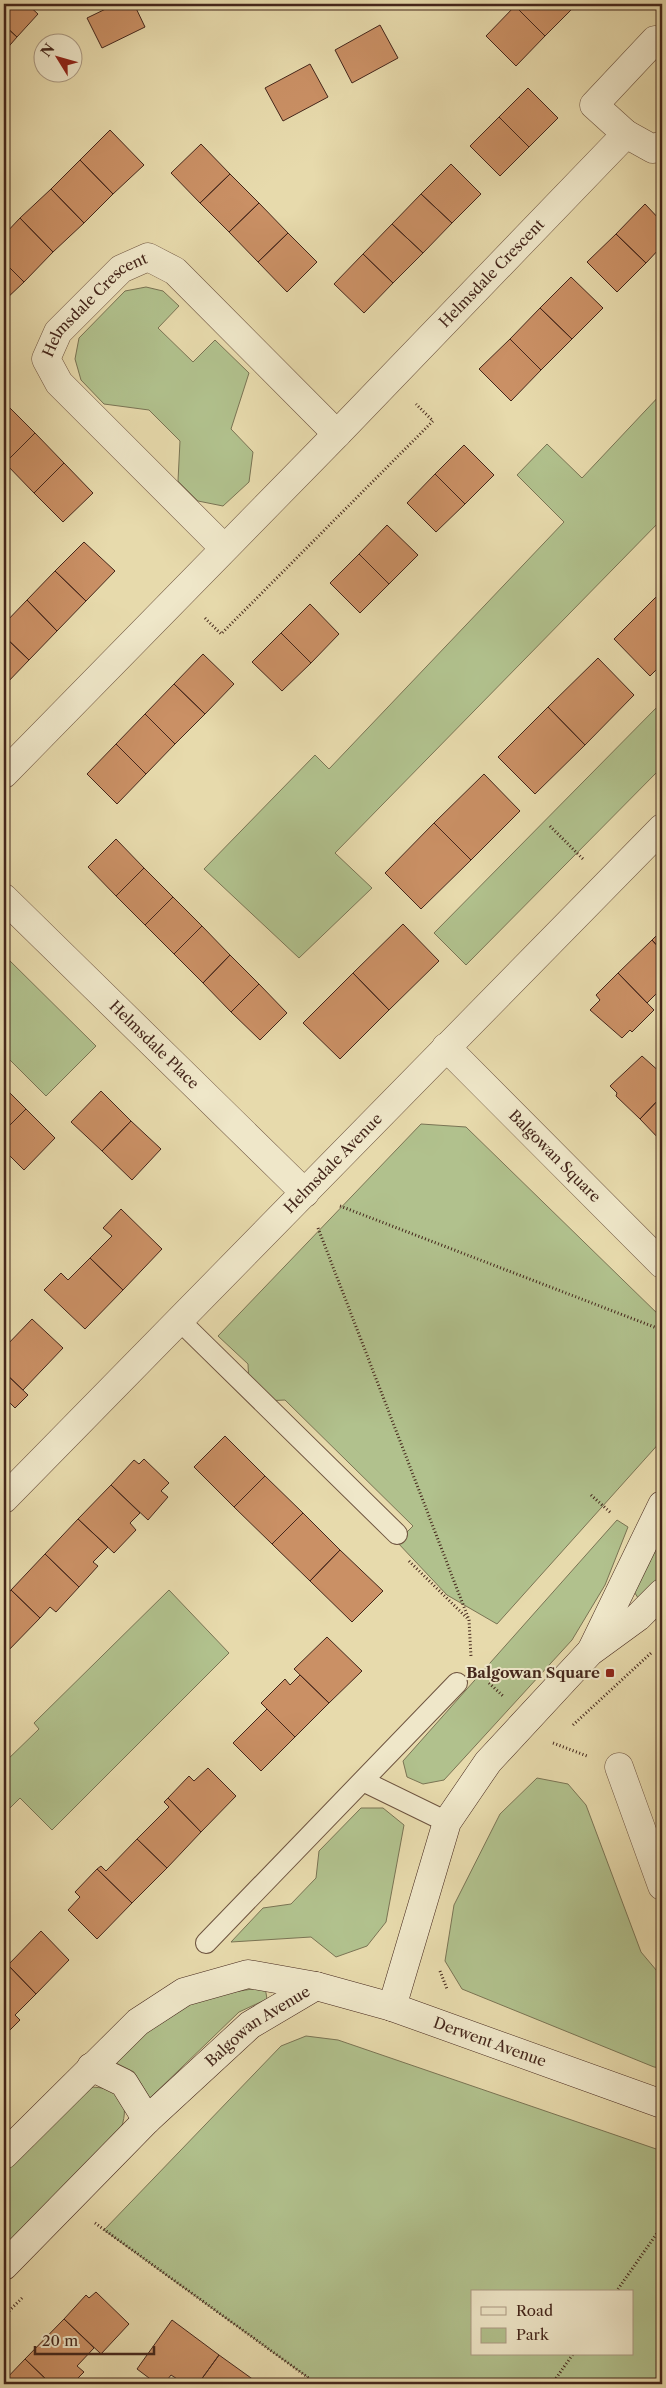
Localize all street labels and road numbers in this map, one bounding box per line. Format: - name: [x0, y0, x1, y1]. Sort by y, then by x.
- street label: Helmsdale Crescent: [435, 214, 549, 331]
- street label: Helmsdale Crescent: [38, 248, 151, 360]
- street label: Helmsdale Place: [105, 996, 203, 1093]
- street label: Balgowan Square: [505, 1106, 605, 1206]
- street label: Helmsdale Avenue: [280, 1109, 386, 1217]
- street label: Balgowan Avenue: [201, 1982, 313, 2070]
- street label: Derwent Avenue: [431, 2013, 549, 2071]

